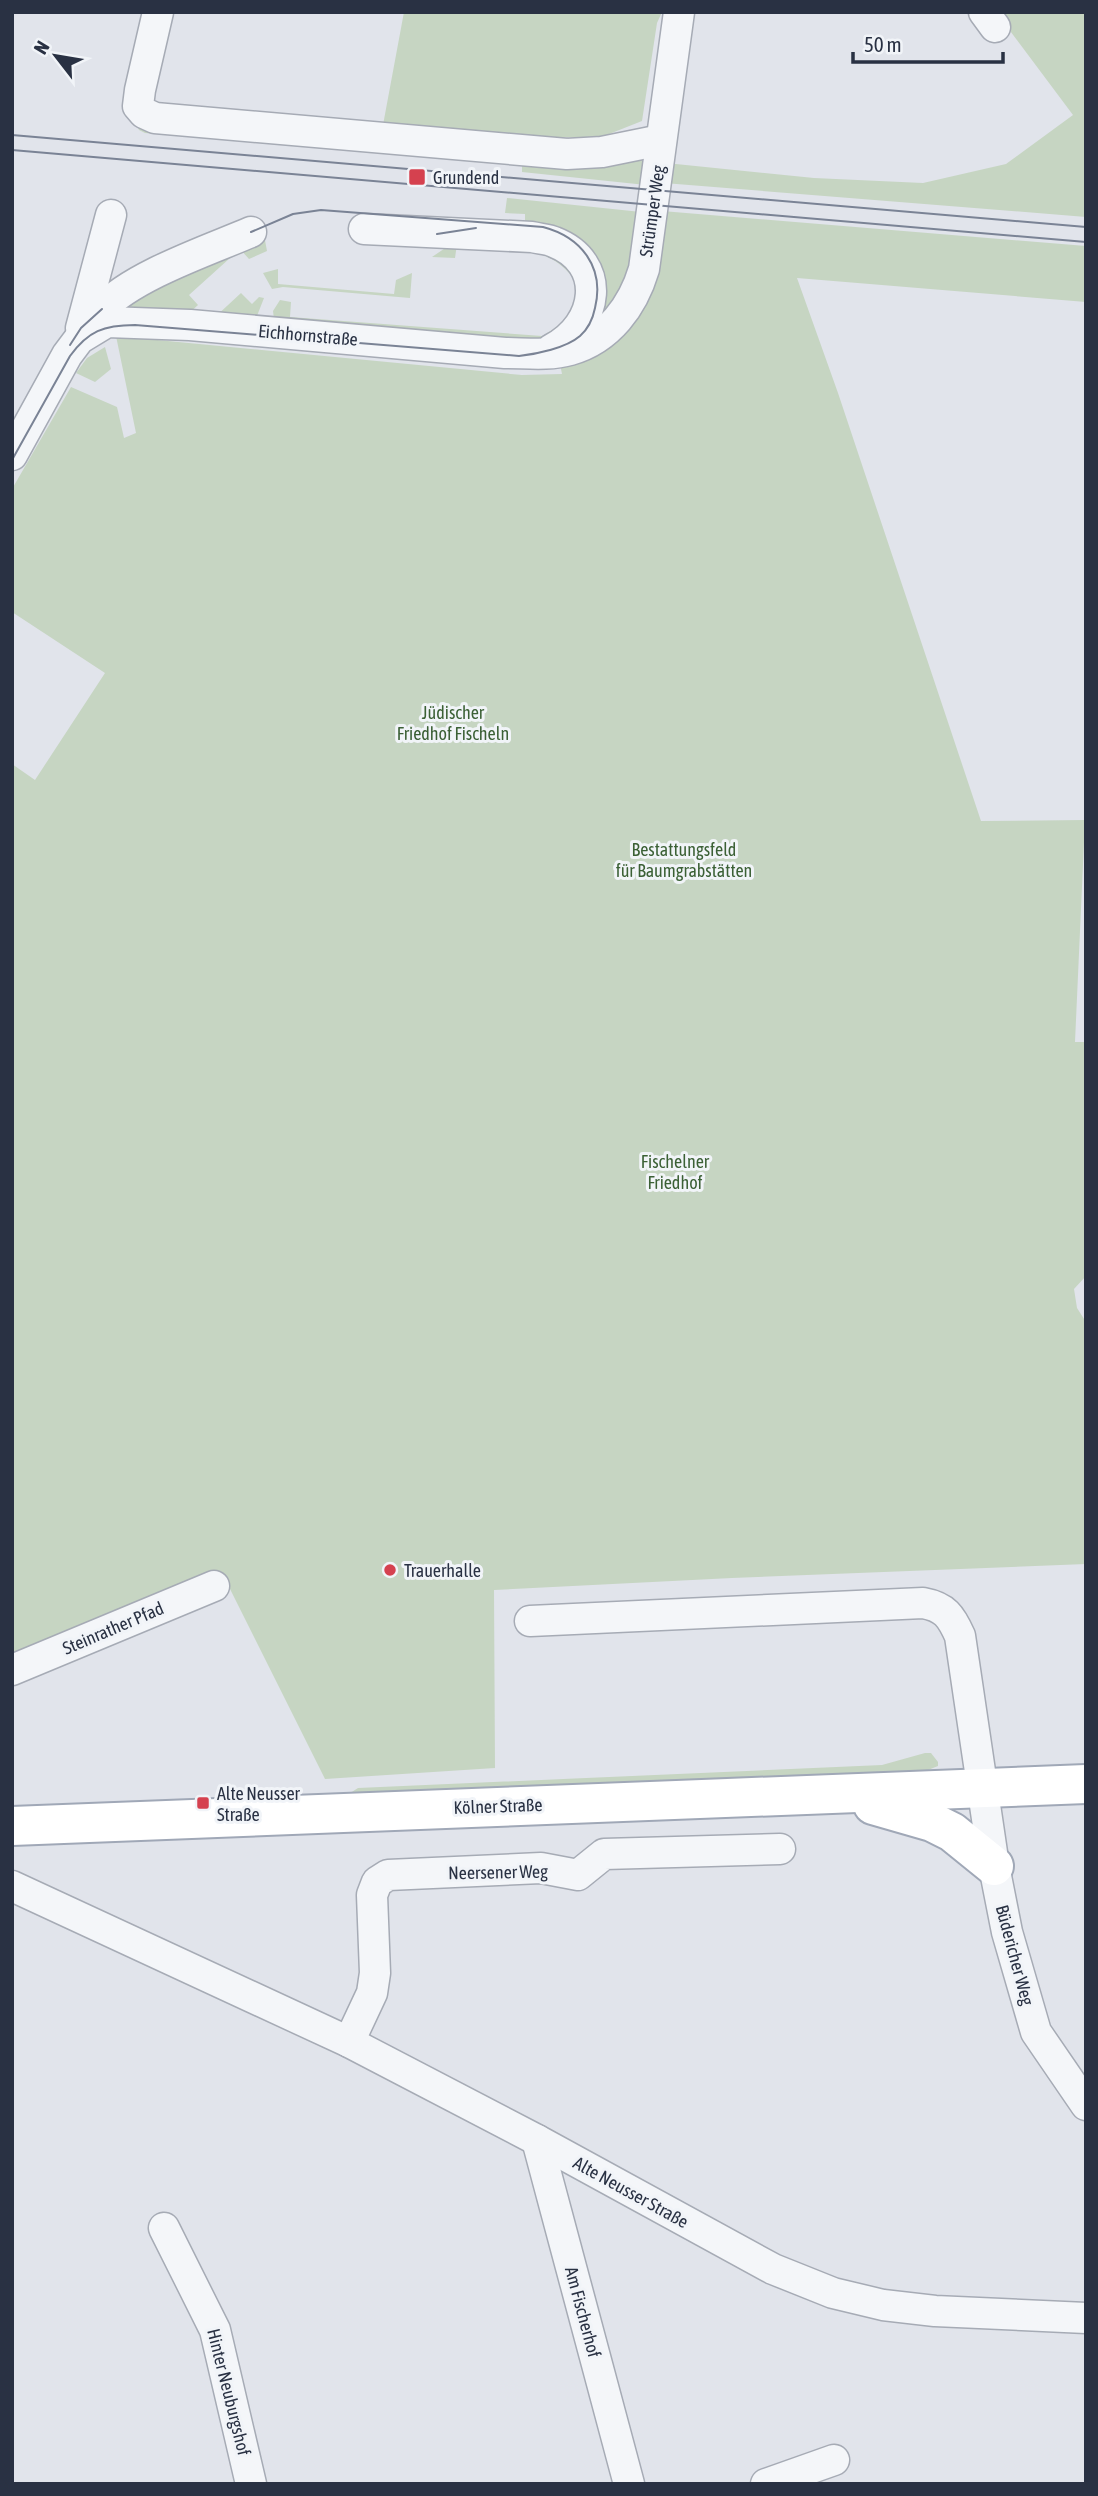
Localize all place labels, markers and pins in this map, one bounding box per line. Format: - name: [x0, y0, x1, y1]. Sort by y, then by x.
- marker: Grundend: [407, 167, 427, 187]
- place label: Grundend: [433, 167, 499, 188]
- place label: Trauerhalle: [404, 1560, 481, 1581]
- marker: Trauerhalle: [382, 1562, 398, 1578]
- place label: Alte Neusser Straße: [217, 1783, 301, 1825]
- marker: Alte Neusser Straße: [195, 1795, 211, 1811]

